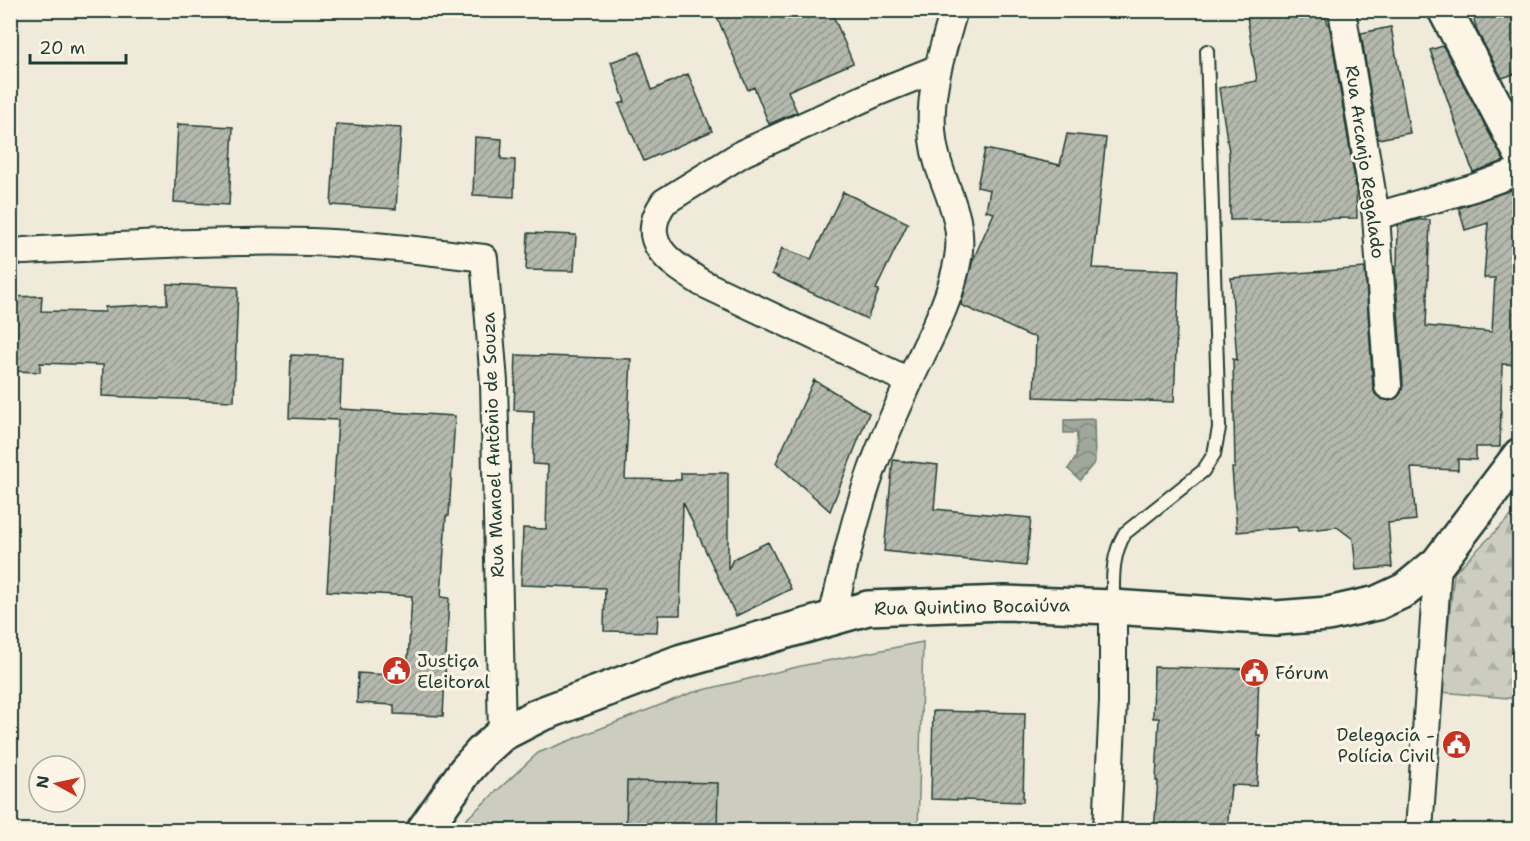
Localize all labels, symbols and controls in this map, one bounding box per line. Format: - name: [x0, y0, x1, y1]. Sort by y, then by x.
- scale bar: [30, 27, 126, 65]
- text: 20 m: [39, 36, 85, 60]
- street label: Rua Arcanjo Regalado: [1340, 64, 1390, 260]
- street label: Rua Manoel Antônio de Souza: [476, 312, 510, 578]
- street label: Rua Quintino Bocaiúva: [874, 593, 1070, 621]
- place label: Justiça Eleitoral: [417, 649, 491, 694]
- public building icon: Justiça Eleitoral: [380, 655, 412, 687]
- public building icon: Fórum: [1238, 657, 1270, 689]
- place label: Fórum: [1275, 661, 1329, 685]
- place label: Delegacia - Polícia Civil: [1337, 723, 1436, 768]
- public building icon: Delegacia - Polícia Civil: [1440, 729, 1472, 761]
- north arrow: [27, 754, 87, 814]
- text: N: [31, 774, 54, 790]

